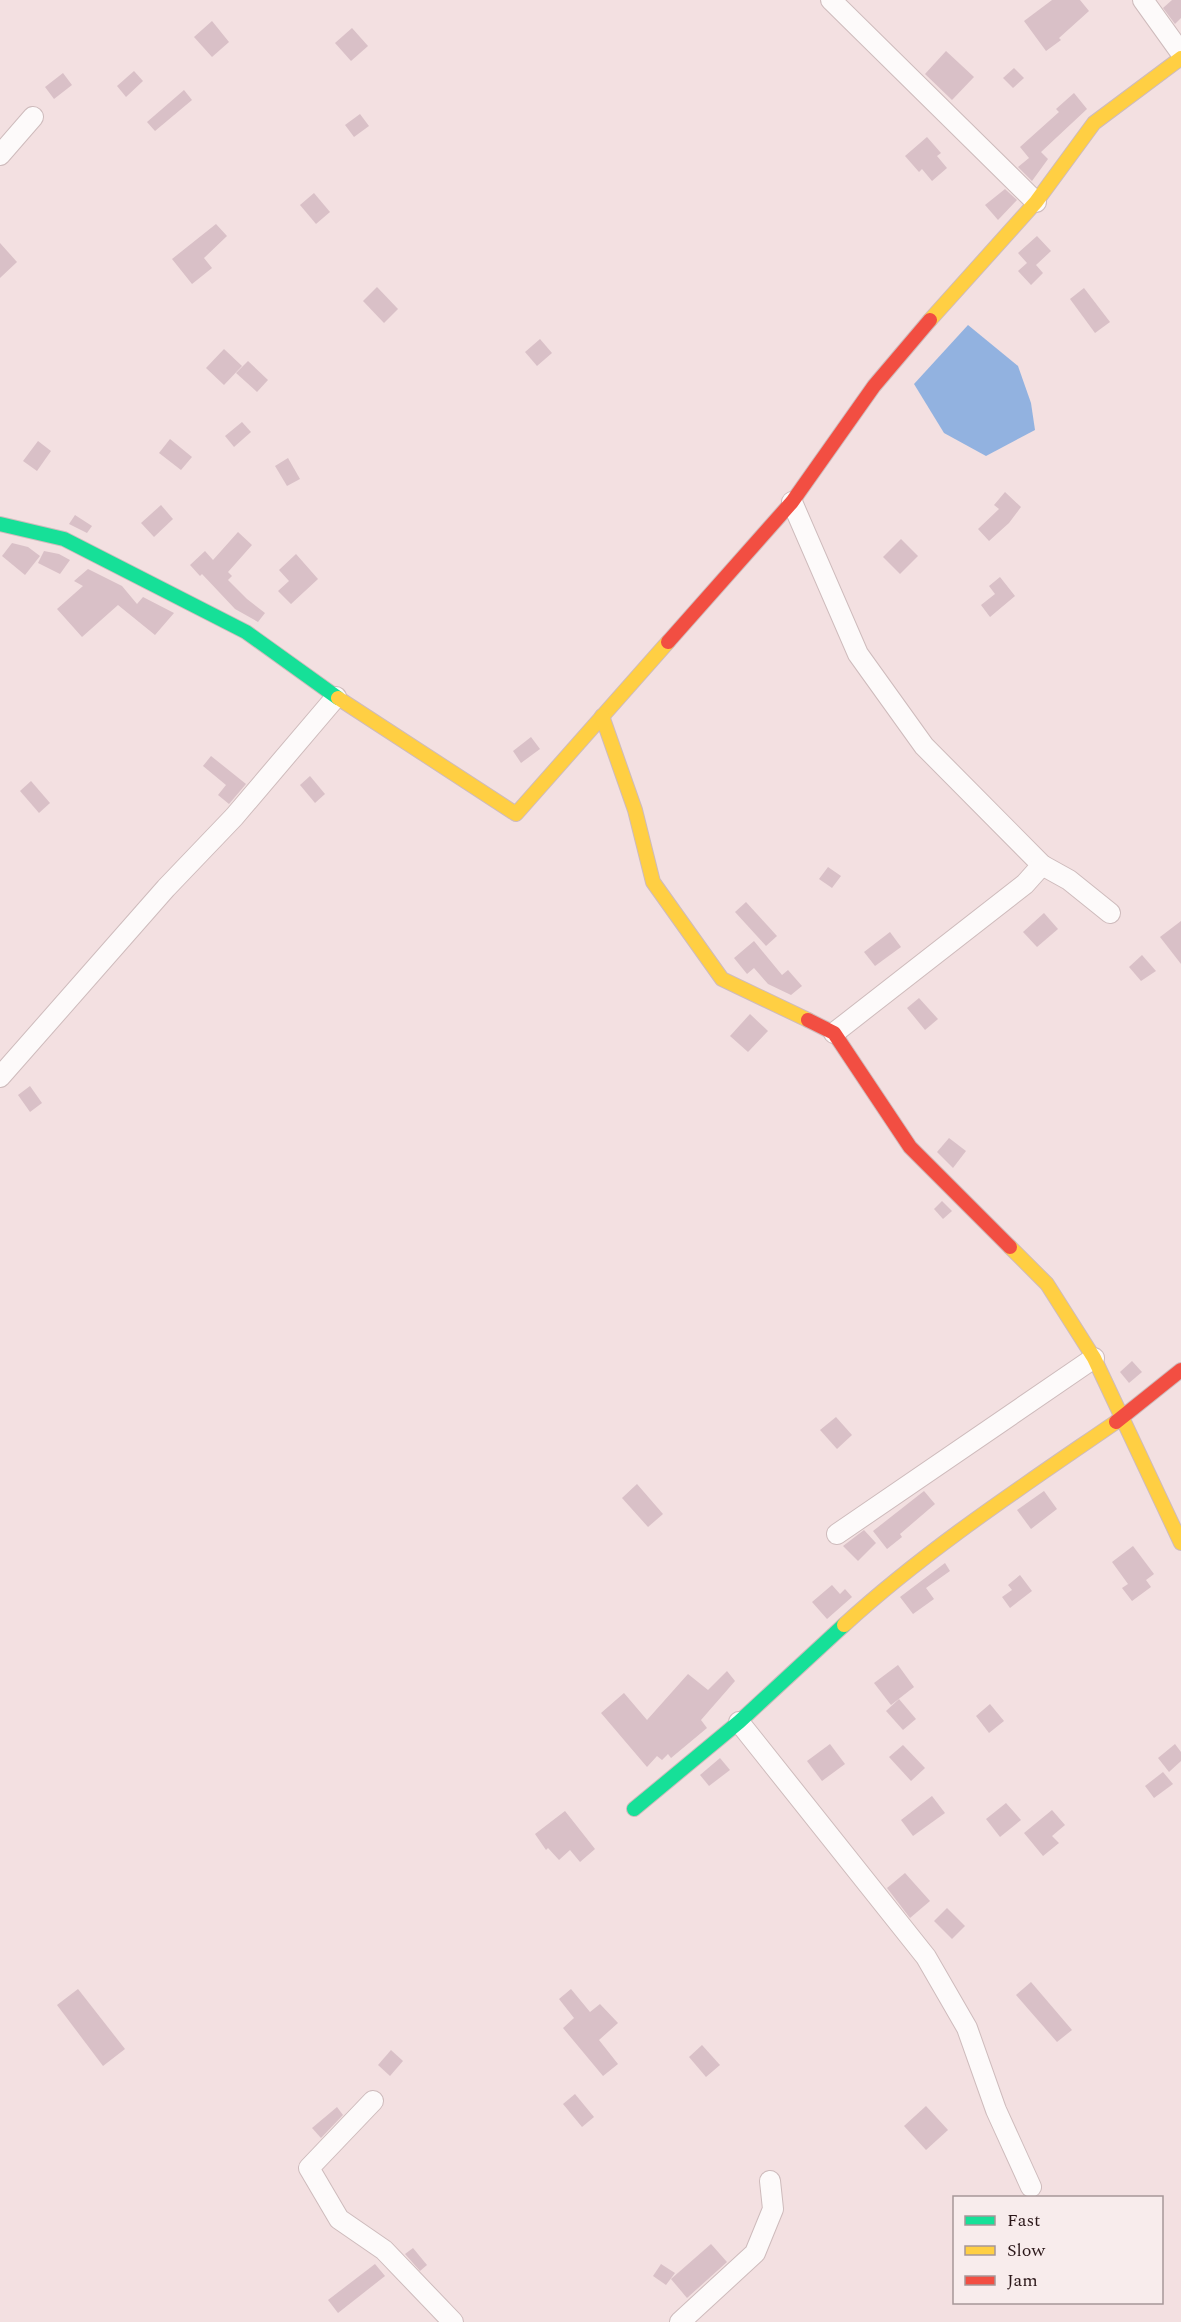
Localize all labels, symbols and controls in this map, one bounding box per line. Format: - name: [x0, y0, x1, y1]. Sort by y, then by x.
- legend: [953, 2196, 1163, 2304]
- text: Fast: [1007, 2207, 1040, 2234]
- text: Slow: [1007, 2237, 1046, 2264]
- text: Jam: [1007, 2267, 1038, 2294]

